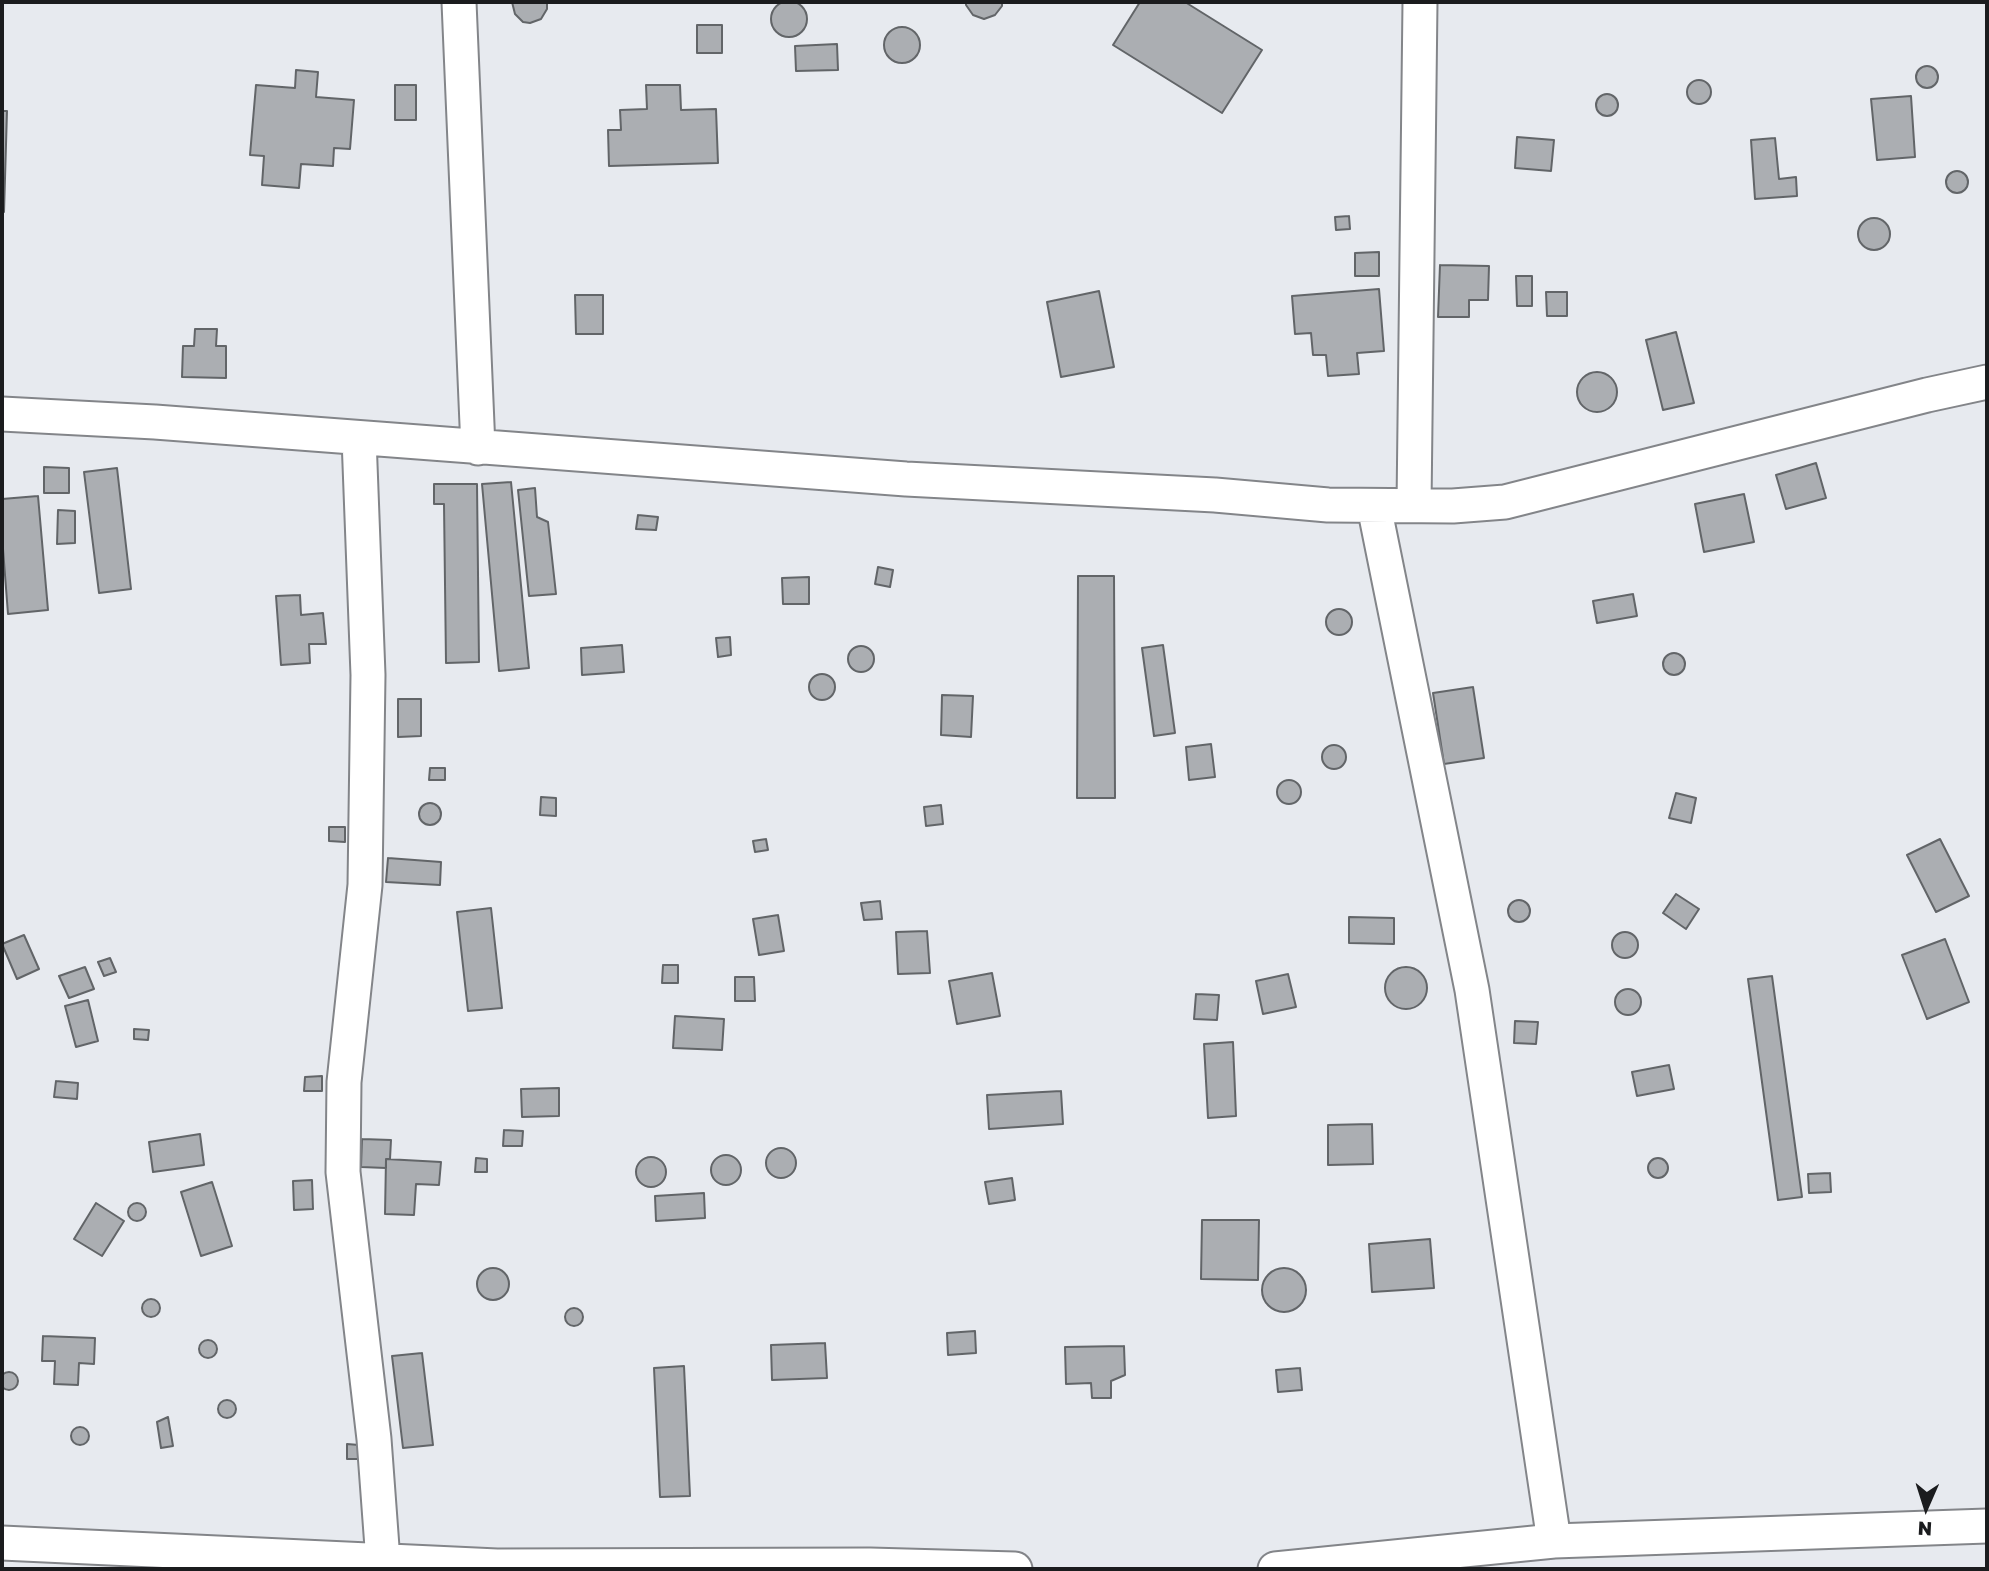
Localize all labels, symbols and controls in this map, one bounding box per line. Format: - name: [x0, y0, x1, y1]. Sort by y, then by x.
- north arrow: [1891, 1473, 1961, 1543]
- text: N: [1917, 1518, 1933, 1541]

